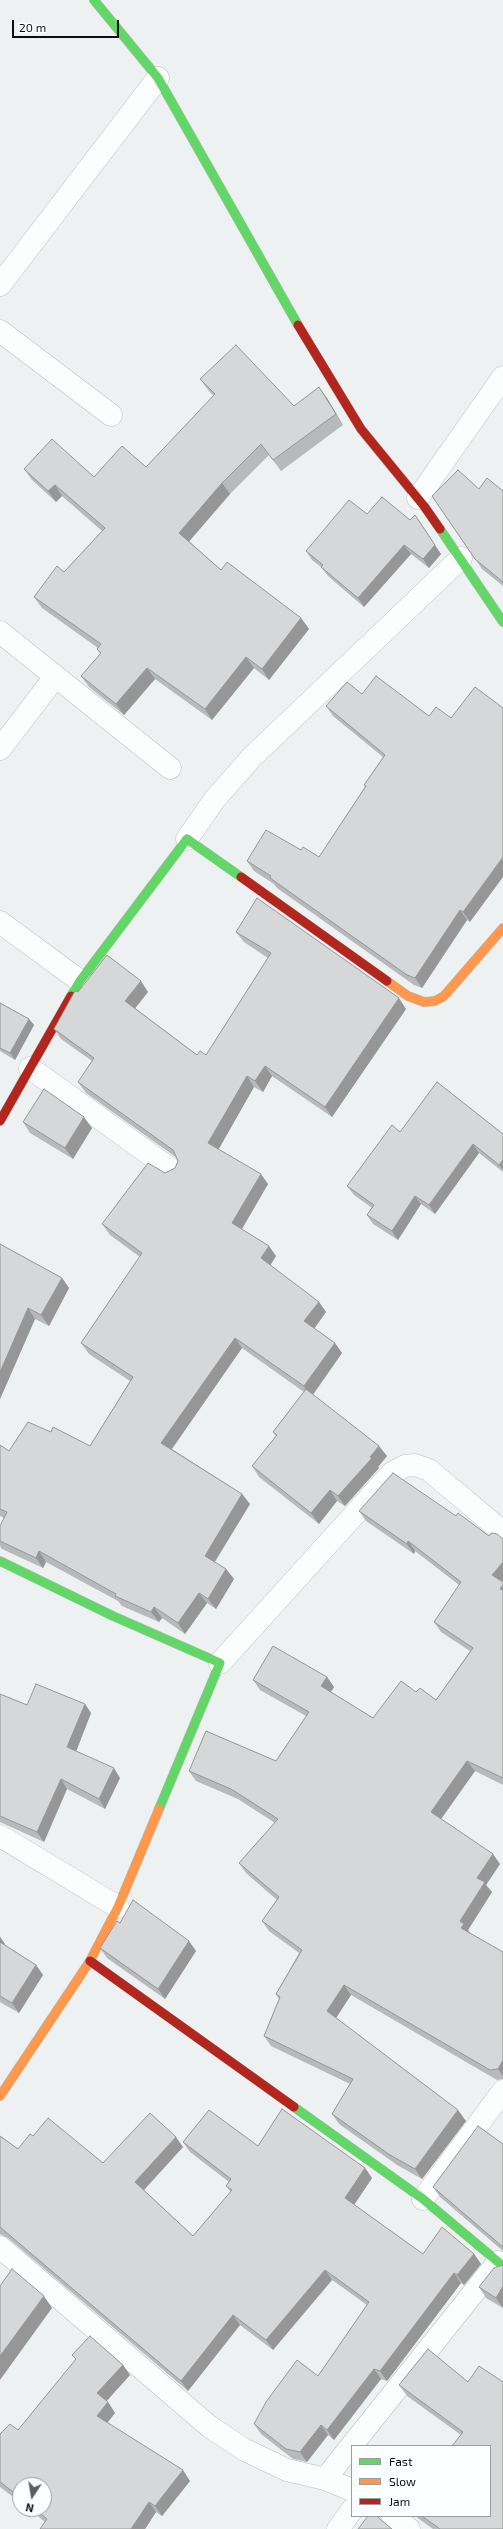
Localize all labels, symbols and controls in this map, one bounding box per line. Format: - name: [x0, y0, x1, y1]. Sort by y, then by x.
- scale bar: [14, 12, 121, 38]
- text: 20 m: [19, 20, 46, 34]
- legend: [351, 2445, 491, 2517]
- text: Fast: [389, 2454, 412, 2468]
- text: Slow: [389, 2474, 416, 2488]
- north arrow: [12, 2477, 52, 2517]
- text: Jam: [389, 2494, 410, 2508]
- text: N: [24, 2501, 35, 2515]

